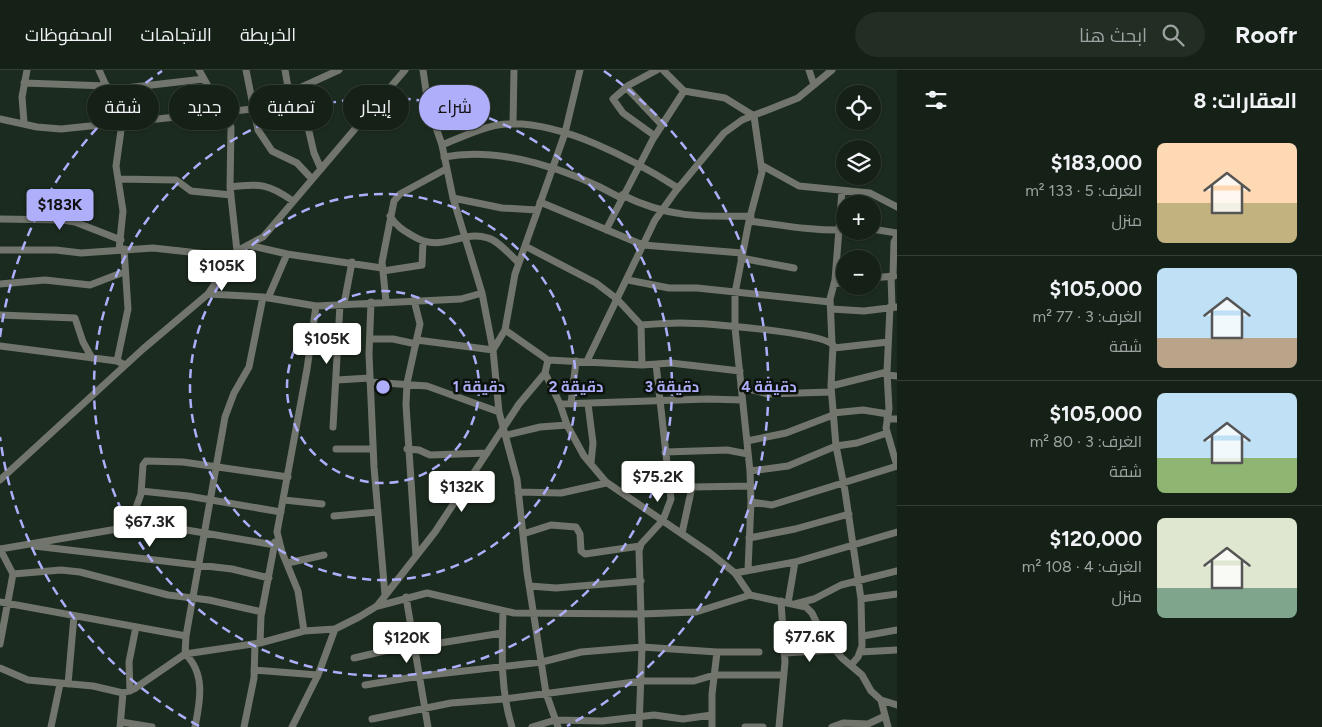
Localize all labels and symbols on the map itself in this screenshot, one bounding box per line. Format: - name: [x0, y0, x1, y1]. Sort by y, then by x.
- pin: $183K: [25, 189, 95, 231]
- pin: $105K: [187, 250, 257, 292]
- pin: $105K: [292, 322, 362, 365]
- centre of rings: [374, 378, 392, 396]
- text: 1 دقيقة: [453, 378, 505, 396]
- text: 2 دقيقة: [549, 378, 603, 396]
- text: 3 دقيقة: [645, 378, 699, 396]
- text: 4 دقيقة: [741, 378, 797, 396]
- pin: $75.2K: [617, 460, 699, 503]
- pin: $132K: [427, 470, 497, 513]
- pin: $67.3K: [109, 506, 191, 548]
- pin: $77.6K: [769, 620, 851, 663]
- pin: $120K: [372, 622, 442, 664]

